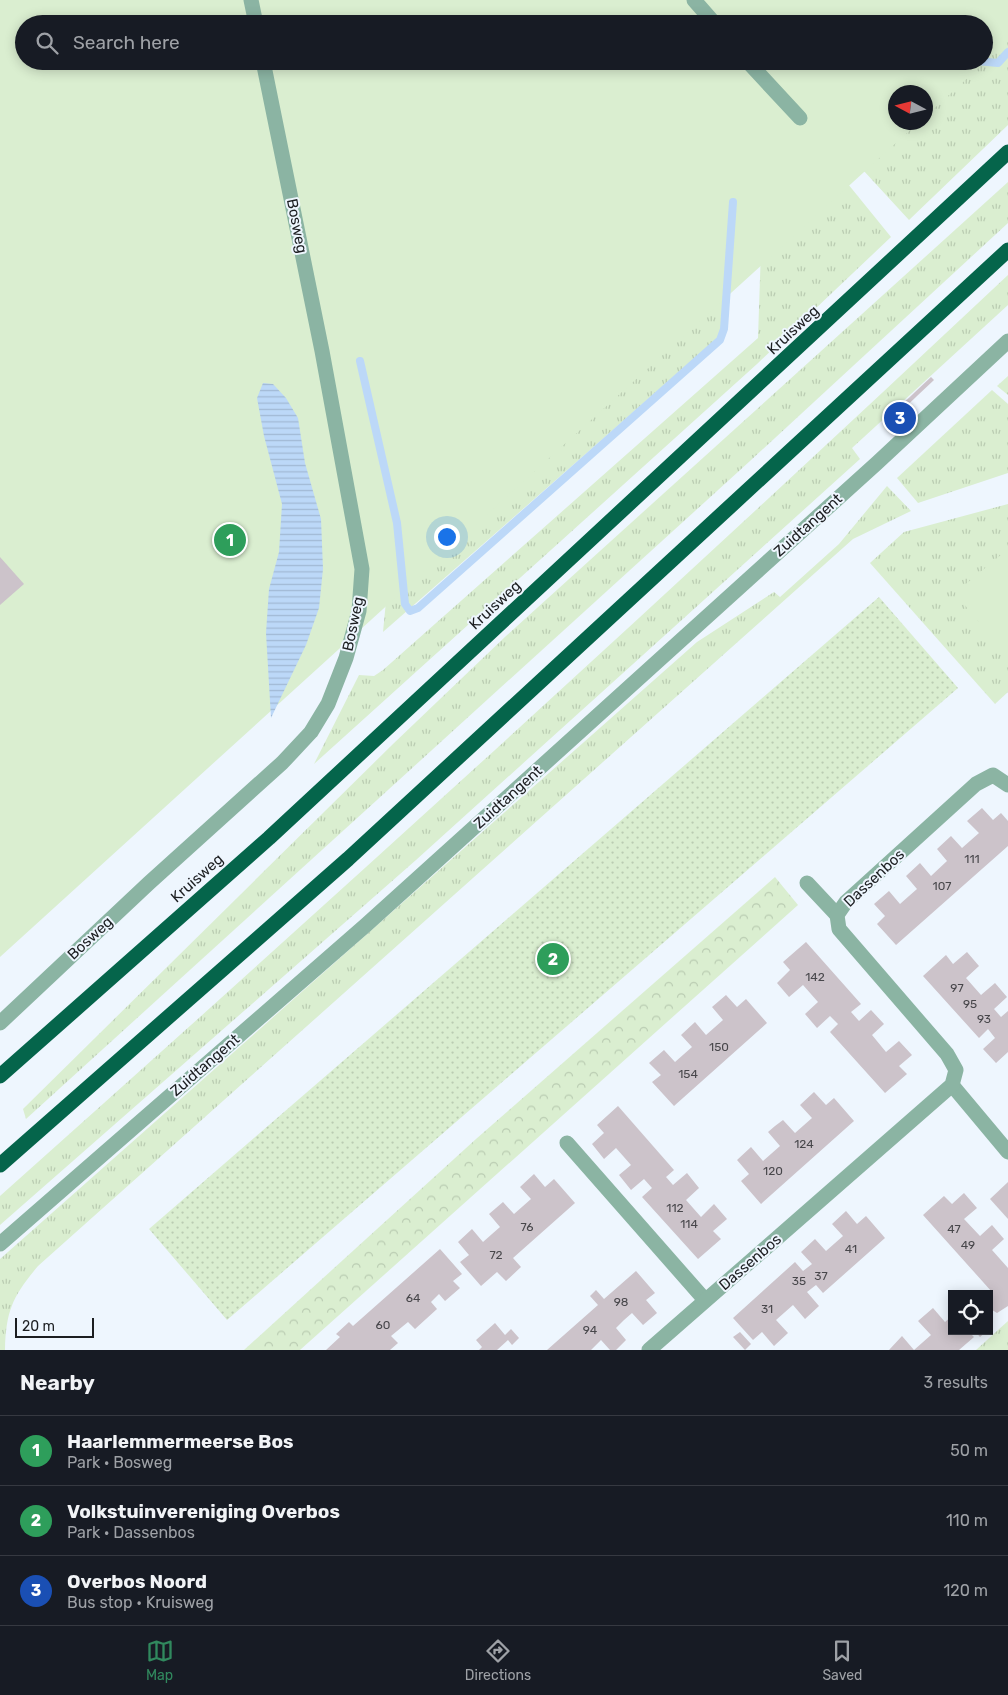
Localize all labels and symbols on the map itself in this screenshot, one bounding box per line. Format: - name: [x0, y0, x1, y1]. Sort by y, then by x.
- north arrow: [888, 85, 933, 130]
- street label: Bosweg: [283, 197, 311, 255]
- street label: Kruisweg: [763, 302, 823, 358]
- pin: 3: [884, 399, 916, 437]
- street label: Zuidtangent: [770, 490, 846, 560]
- pin: 1: [214, 521, 246, 559]
- your location: [434, 524, 460, 550]
- street label: Kruisweg: [465, 577, 525, 633]
- street label: Bosweg: [338, 595, 368, 653]
- street label: Zuidtangent: [470, 762, 546, 832]
- street label: Dassenbos: [840, 845, 908, 911]
- street label: Kruisweg: [167, 850, 227, 906]
- house number: 111: [964, 852, 980, 866]
- house number: 107: [933, 879, 951, 893]
- street label: Bosweg: [64, 913, 116, 963]
- pin: 2: [537, 940, 569, 978]
- house number: 142: [805, 970, 825, 984]
- house number: 97: [950, 981, 964, 995]
- house number: 95: [963, 997, 977, 1011]
- house number: 93: [977, 1012, 991, 1026]
- street label: Zuidtangent: [167, 1030, 243, 1100]
- house number: 150: [709, 1040, 729, 1054]
- house number: 154: [678, 1067, 698, 1081]
- house number: 124: [794, 1137, 814, 1151]
- house number: 120: [763, 1164, 783, 1178]
- house number: 112: [666, 1201, 684, 1215]
- house number: 114: [680, 1217, 698, 1231]
- house number: 76: [520, 1220, 534, 1234]
- house number: 47: [947, 1222, 961, 1236]
- street label: Dassenbos: [715, 1230, 785, 1294]
- house number: 49: [961, 1238, 975, 1252]
- house number: 41: [845, 1242, 857, 1256]
- house number: 72: [489, 1248, 503, 1262]
- house number: 37: [814, 1269, 828, 1283]
- house number: 35: [792, 1274, 806, 1288]
- house number: 64: [406, 1291, 421, 1305]
- house number: 98: [614, 1295, 628, 1309]
- house number: 31: [761, 1302, 773, 1316]
- scale bar: [15, 1315, 94, 1338]
- house number: 60: [376, 1318, 390, 1332]
- house number: 94: [583, 1323, 598, 1337]

